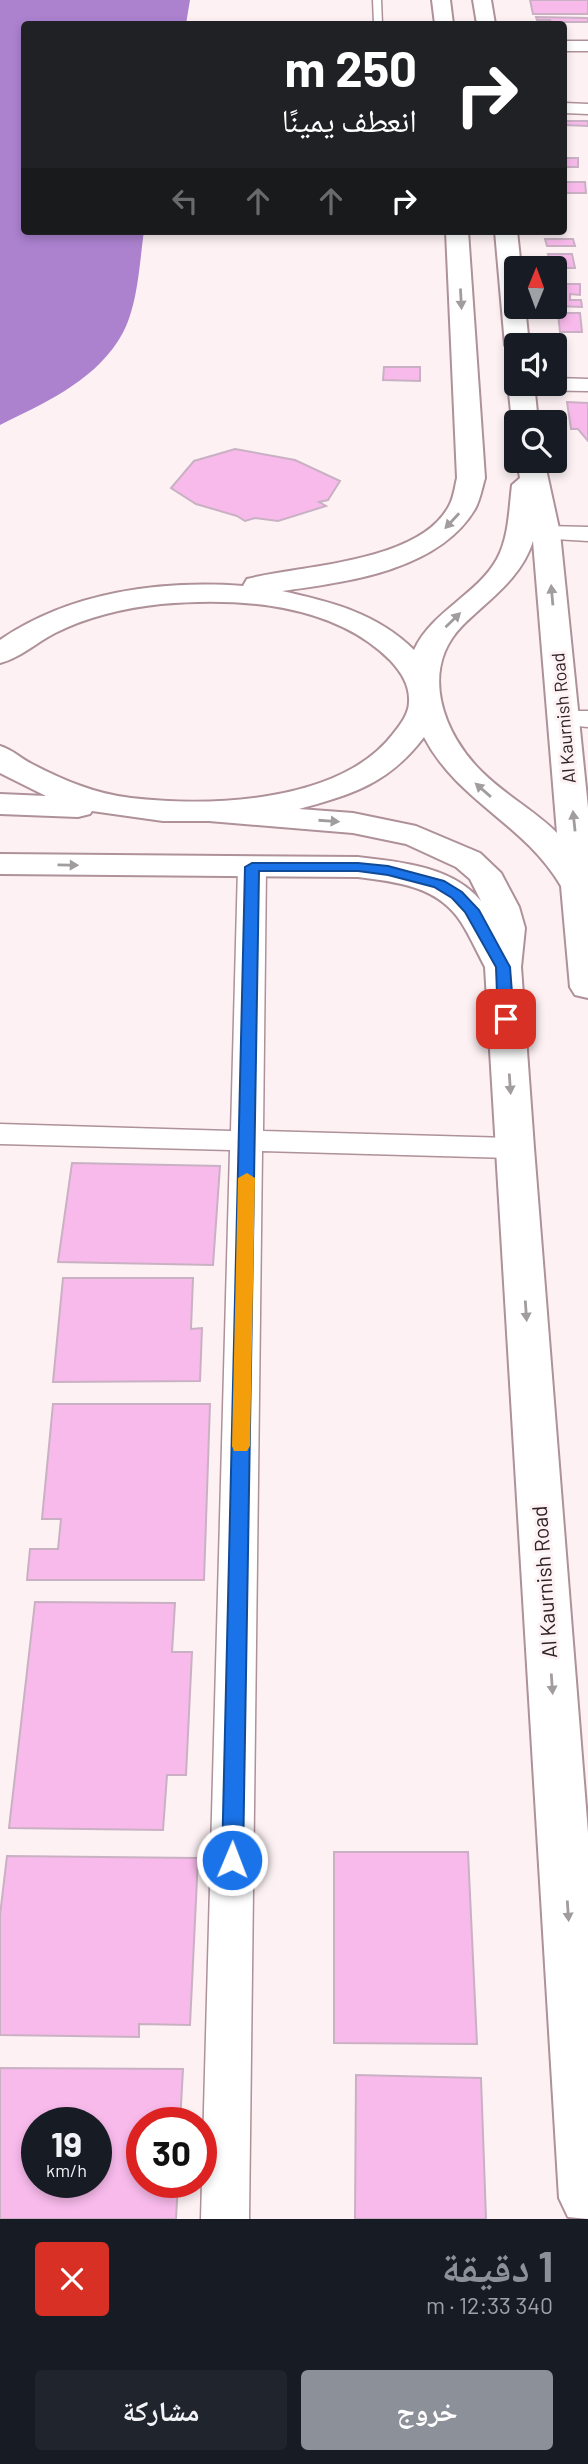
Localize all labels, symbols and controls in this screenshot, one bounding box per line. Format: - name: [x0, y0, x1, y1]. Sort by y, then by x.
- text: 250 m: [284, 38, 417, 97]
- icon: right: [441, 49, 532, 140]
- text: انعطف يمينًا: [282, 100, 417, 138]
- icon: left: [166, 182, 204, 220]
- icon: ahead: [239, 182, 277, 220]
- icon: ahead: [312, 182, 350, 220]
- icon: right: [385, 182, 423, 220]
- north arrow: [504, 256, 567, 318]
- map controls: [504, 256, 567, 473]
- one-way arrow: [455, 288, 466, 310]
- button: sound: [504, 333, 567, 396]
- button: search: [504, 410, 567, 473]
- one-way arrow: [444, 512, 460, 530]
- one-way arrow: [546, 584, 557, 606]
- one-way arrow: [444, 613, 461, 629]
- street label: Al Kaurnish Road: [546, 652, 580, 784]
- one-way arrow: [474, 782, 492, 798]
- one-way arrow: [568, 810, 579, 832]
- one-way arrow: [318, 816, 340, 827]
- one-way arrow: [57, 859, 79, 870]
- pin: [476, 989, 536, 1049]
- icon: arrive: [487, 1000, 525, 1038]
- one-way arrow: [505, 1073, 516, 1095]
- one-way arrow: [521, 1300, 532, 1322]
- street label: Al Kaurnish Road: [526, 1505, 561, 1659]
- one-way arrow: [547, 1674, 558, 1696]
- position arrow: [195, 1823, 269, 1897]
- one-way arrow: [563, 1901, 574, 1923]
- speed limit sign: 30: [126, 2107, 217, 2198]
- text: 19: [51, 2122, 82, 2164]
- text: km/h: [46, 2159, 87, 2181]
- text: 1 دقيقة: [442, 2240, 553, 2290]
- button: close: [35, 2242, 109, 2316]
- text: 340 m · 12:33: [426, 2291, 553, 2319]
- button: مشاركة: [35, 2370, 287, 2450]
- button: خروج: [301, 2370, 553, 2450]

